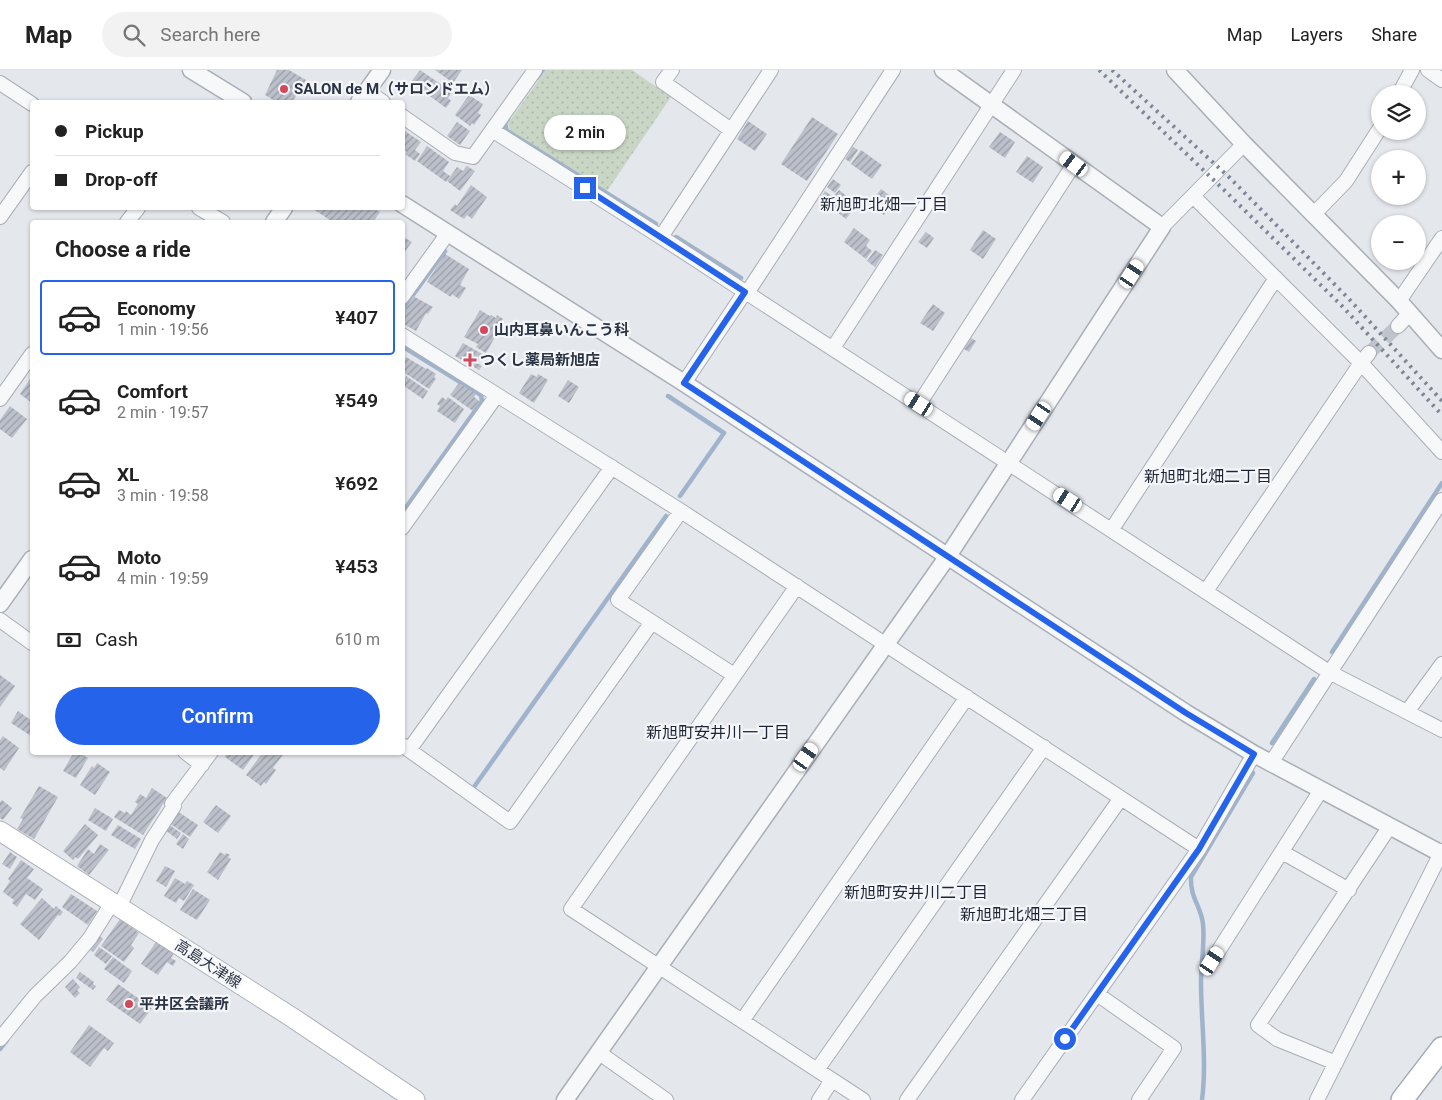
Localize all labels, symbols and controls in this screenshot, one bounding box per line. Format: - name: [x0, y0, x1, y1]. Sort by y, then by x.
- search box: [102, 12, 452, 57]
- text: Map: [25, 21, 72, 49]
- icon: search: [120, 21, 148, 49]
- text: Search here: [160, 23, 260, 46]
- text: Map: [1227, 24, 1262, 45]
- text: Layers: [1290, 24, 1343, 45]
- text: Share: [1371, 24, 1417, 45]
- place label: SALON de M（サロンドエム）: [294, 80, 499, 98]
- marker: SALON de M（サロンドエム）: [278, 83, 290, 95]
- map controls: [1371, 85, 1426, 270]
- button: layers: [1371, 85, 1426, 140]
- callout: 2 min: [544, 116, 626, 150]
- text: Pickup: [85, 120, 144, 143]
- text: 2 min: [565, 123, 605, 142]
- car: [1057, 149, 1090, 179]
- button: +: [1371, 150, 1426, 205]
- text: Drop-off: [85, 168, 157, 191]
- route end: [574, 177, 596, 199]
- district label: 新旭町北畑一丁目: [820, 195, 948, 214]
- button: −: [1371, 215, 1426, 270]
- text: Choose a ride: [55, 237, 191, 262]
- car: [1117, 257, 1146, 291]
- icon: car: [57, 295, 102, 340]
- text: Economy: [117, 297, 196, 320]
- text: ¥407: [335, 306, 378, 329]
- text: 1 min · 19:56: [117, 320, 209, 339]
- place label: 山内耳鼻いんこう科: [494, 321, 629, 339]
- marker: 山内耳鼻いんこう科: [478, 324, 490, 336]
- place label: つくし薬局新旭店: [480, 351, 600, 369]
- marker: つくし薬局新旭店: [464, 354, 476, 366]
- icon: car: [57, 378, 102, 423]
- text: Comfort: [117, 380, 188, 403]
- text: ¥549: [335, 389, 378, 412]
- car: [902, 390, 935, 418]
- car: [1024, 399, 1053, 433]
- text: 2 min · 19:57: [117, 403, 209, 422]
- icon: car: [57, 461, 102, 506]
- text: XL: [117, 463, 139, 486]
- district label: 新旭町北畑二丁目: [1144, 467, 1272, 486]
- text: ¥692: [335, 472, 378, 495]
- text: 3 min · 19:58: [117, 486, 209, 505]
- car: [1051, 486, 1084, 514]
- icon: car: [57, 544, 102, 589]
- text: Moto: [117, 546, 161, 569]
- text: ¥453: [335, 555, 378, 578]
- text: 4 min · 19:59: [117, 569, 209, 588]
- icon: cash: [55, 626, 83, 654]
- text: Cash: [95, 628, 138, 651]
- text: 610 m: [335, 630, 380, 649]
- button: Confirm: [55, 687, 380, 745]
- district label: 新旭町安井川一丁目: [646, 723, 790, 742]
- car: [791, 740, 820, 774]
- district label: 新旭町安井川二丁目: [844, 883, 988, 902]
- district label: 新旭町北畑三丁目: [960, 905, 1088, 924]
- street label: 高島大津線: [172, 936, 244, 992]
- car: [1197, 944, 1226, 978]
- place label: 平井区会議所: [139, 995, 229, 1013]
- marker: 平井区会議所: [123, 998, 135, 1010]
- route start: [1054, 1028, 1076, 1050]

